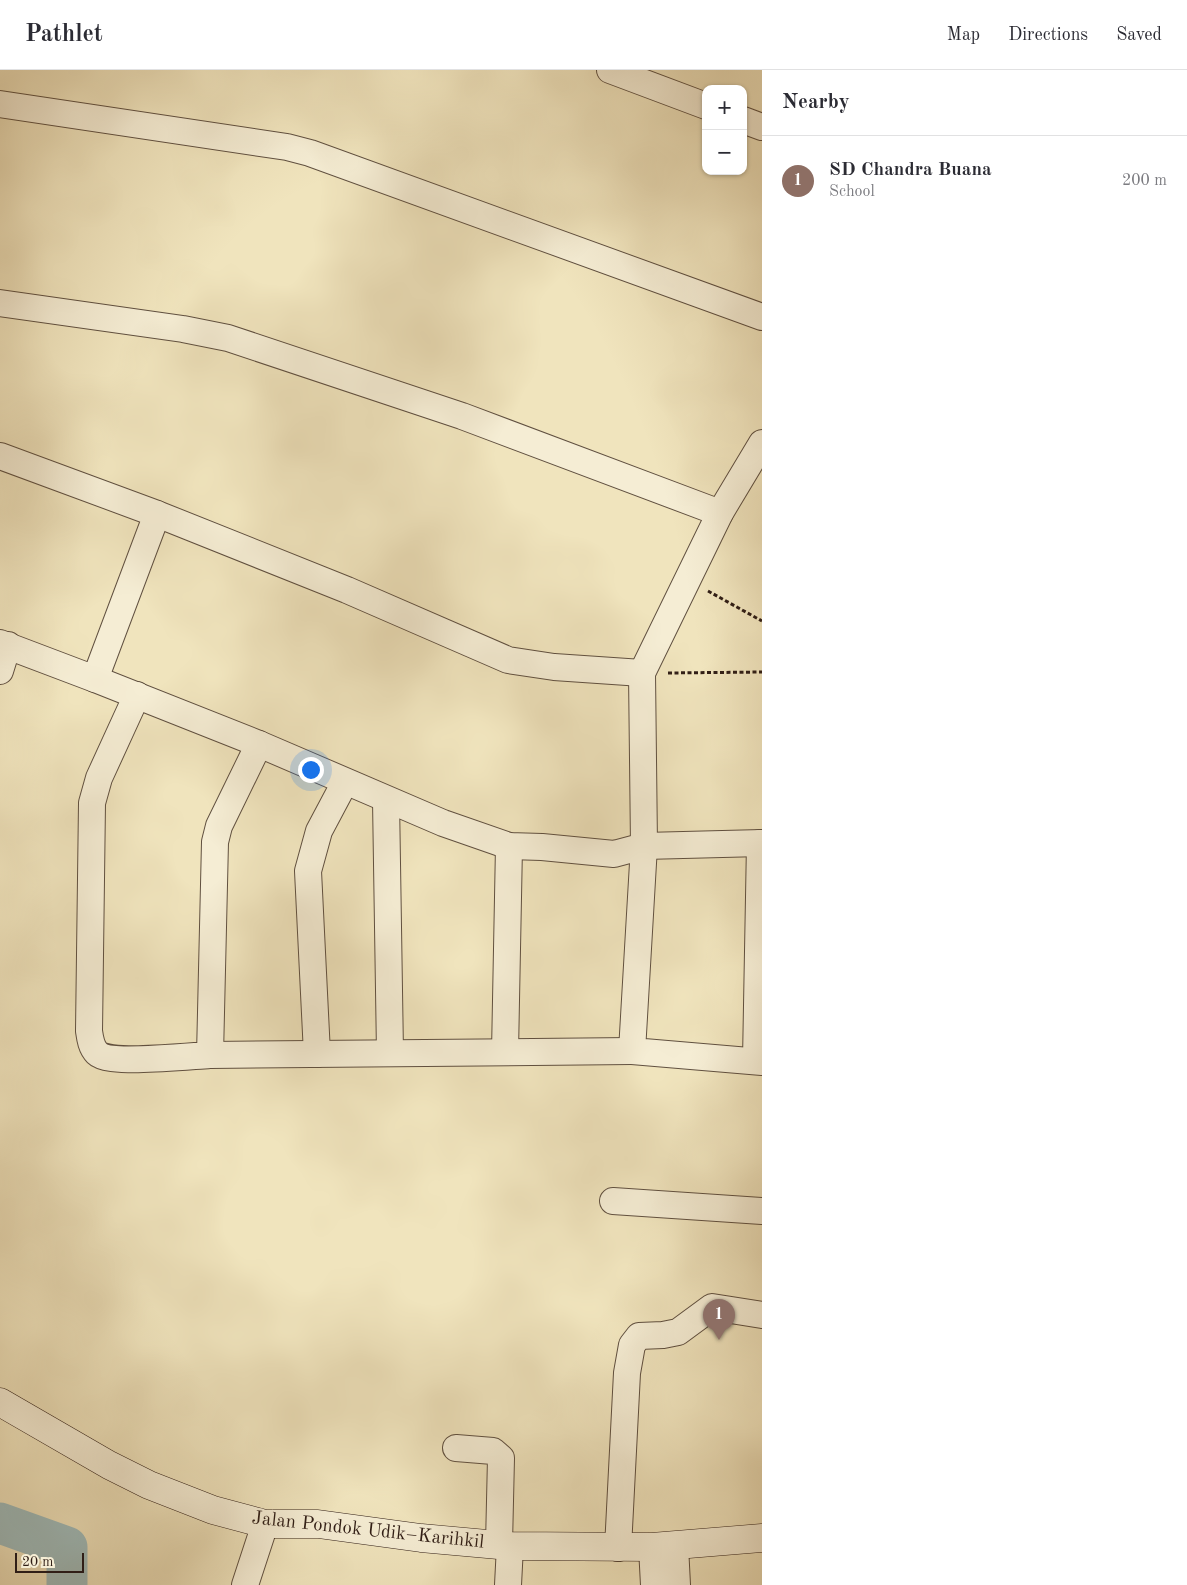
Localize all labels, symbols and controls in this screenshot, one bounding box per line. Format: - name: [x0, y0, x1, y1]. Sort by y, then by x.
- text: Pathlet: [25, 23, 103, 47]
- text: Map: [947, 26, 980, 44]
- text: Directions: [1008, 26, 1088, 44]
- text: Saved: [1116, 26, 1162, 44]
- map controls: [702, 85, 747, 175]
- button: +: [702, 85, 747, 130]
- text: Nearby: [782, 92, 850, 113]
- button: −: [702, 130, 747, 175]
- text: SD Chandra Buana: [829, 161, 992, 180]
- text: 1: [793, 173, 803, 189]
- text: 200 m: [1122, 173, 1167, 189]
- text: School: [829, 184, 875, 200]
- your location: [298, 757, 324, 783]
- pin: 1: [703, 1299, 735, 1340]
- street label: Jalan Pondok Udik–Karihkil: [251, 1509, 485, 1553]
- scale bar: [15, 1550, 84, 1573]
- text: 20 m: [22, 1555, 53, 1569]

